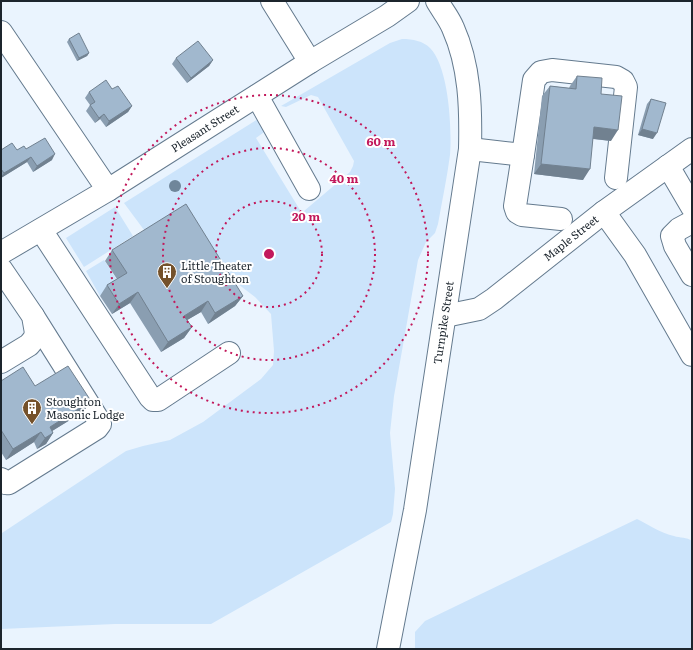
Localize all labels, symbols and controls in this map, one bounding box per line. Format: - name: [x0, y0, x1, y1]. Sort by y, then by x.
- street label: Pleasant Street: [167, 100, 242, 155]
- text: 60 m: [367, 132, 395, 150]
- text: 40 m: [330, 169, 359, 187]
- text: 20 m: [292, 207, 320, 225]
- street label: Maple Street: [539, 210, 602, 264]
- centre of rings: [262, 247, 276, 261]
- place label: Little Theater of Stoughton: [181, 257, 253, 286]
- building icon: Little Theater of Stoughton: [156, 261, 178, 289]
- street label: Turnpike Street: [428, 279, 457, 365]
- place label: Stoughton Masonic Lodge: [46, 393, 125, 422]
- building icon: Stoughton Masonic Lodge: [21, 397, 43, 425]

